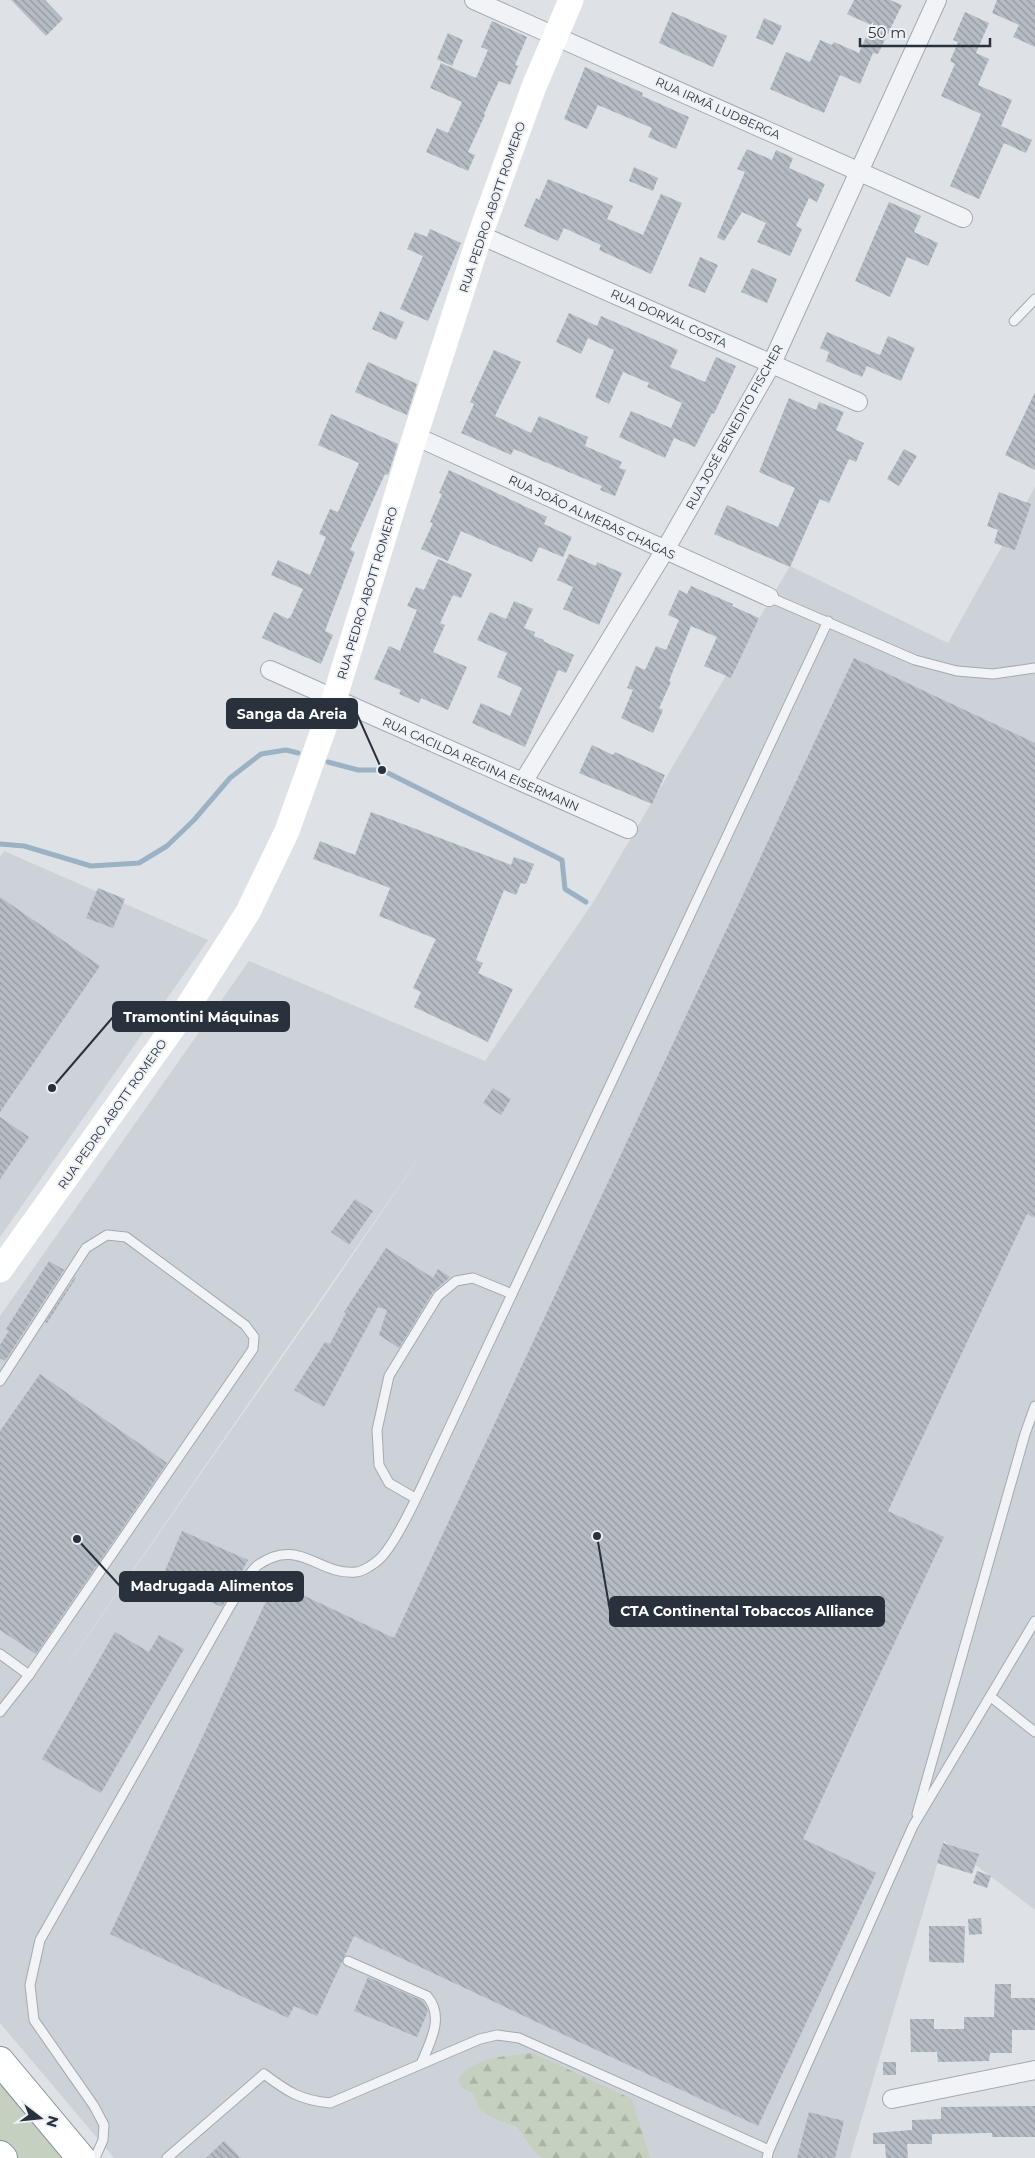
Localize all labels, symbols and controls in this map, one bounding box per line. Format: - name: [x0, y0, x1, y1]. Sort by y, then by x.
- scale bar: [860, 15, 990, 47]
- text: 50 m: [868, 23, 906, 42]
- street label: RUA IRMÃ LUDBERGA: [653, 74, 783, 143]
- street label: RUA PEDRO ABOTT ROMERO: [456, 120, 528, 294]
- street label: RUA DORVAL COSTA: [609, 286, 730, 351]
- street label: RUA JOSÉ BENEDITO FISCHER: [682, 342, 786, 512]
- street label: RUA JOÃO ALMERAS CHAGAS: [506, 472, 678, 562]
- street label: RUA PEDRO ABOTT ROMERO: [334, 505, 400, 681]
- callout: Sanga da Areia: [227, 699, 357, 728]
- text: Sanga da Areia: [237, 705, 347, 723]
- street label: RUA CACILDA REGINA EISERMANN: [380, 714, 582, 814]
- callout: Tramontini Máquinas: [113, 1002, 289, 1031]
- text: Tramontini Máquinas: [123, 1008, 279, 1026]
- street label: RUA PEDRO ABOTT ROMERO: [54, 1036, 170, 1192]
- callout: Madrugada Alimentos: [120, 1572, 303, 1601]
- text: Madrugada Alimentos: [130, 1577, 294, 1595]
- callout: CTA Continental Tobaccos Alliance: [610, 1597, 884, 1626]
- text: CTA Continental Tobaccos Alliance: [620, 1602, 874, 1620]
- north arrow: [15, 2093, 65, 2143]
- text: N: [42, 2114, 63, 2130]

